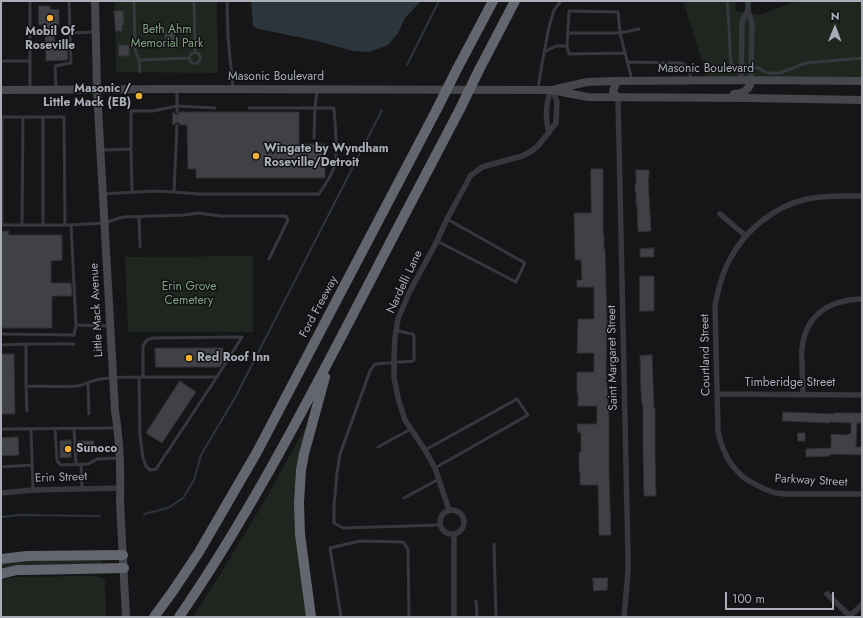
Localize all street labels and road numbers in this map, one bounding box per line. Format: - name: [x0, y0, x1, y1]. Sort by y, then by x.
- street label: Masonic Boulevard: [658, 62, 754, 76]
- street label: Masonic Boulevard: [228, 70, 324, 84]
- street label: Nardelli Lane: [384, 248, 426, 316]
- street label: Little Mack Avenue: [87, 263, 107, 357]
- street label: Ford Freeway: [297, 274, 341, 340]
- street label: Saint Margaret Street: [605, 305, 621, 411]
- street label: Courtland Street: [698, 314, 714, 396]
- street label: Timberidge Street: [745, 376, 835, 390]
- street label: Erin Street: [35, 470, 87, 486]
- street label: Parkway Street: [774, 472, 848, 490]

